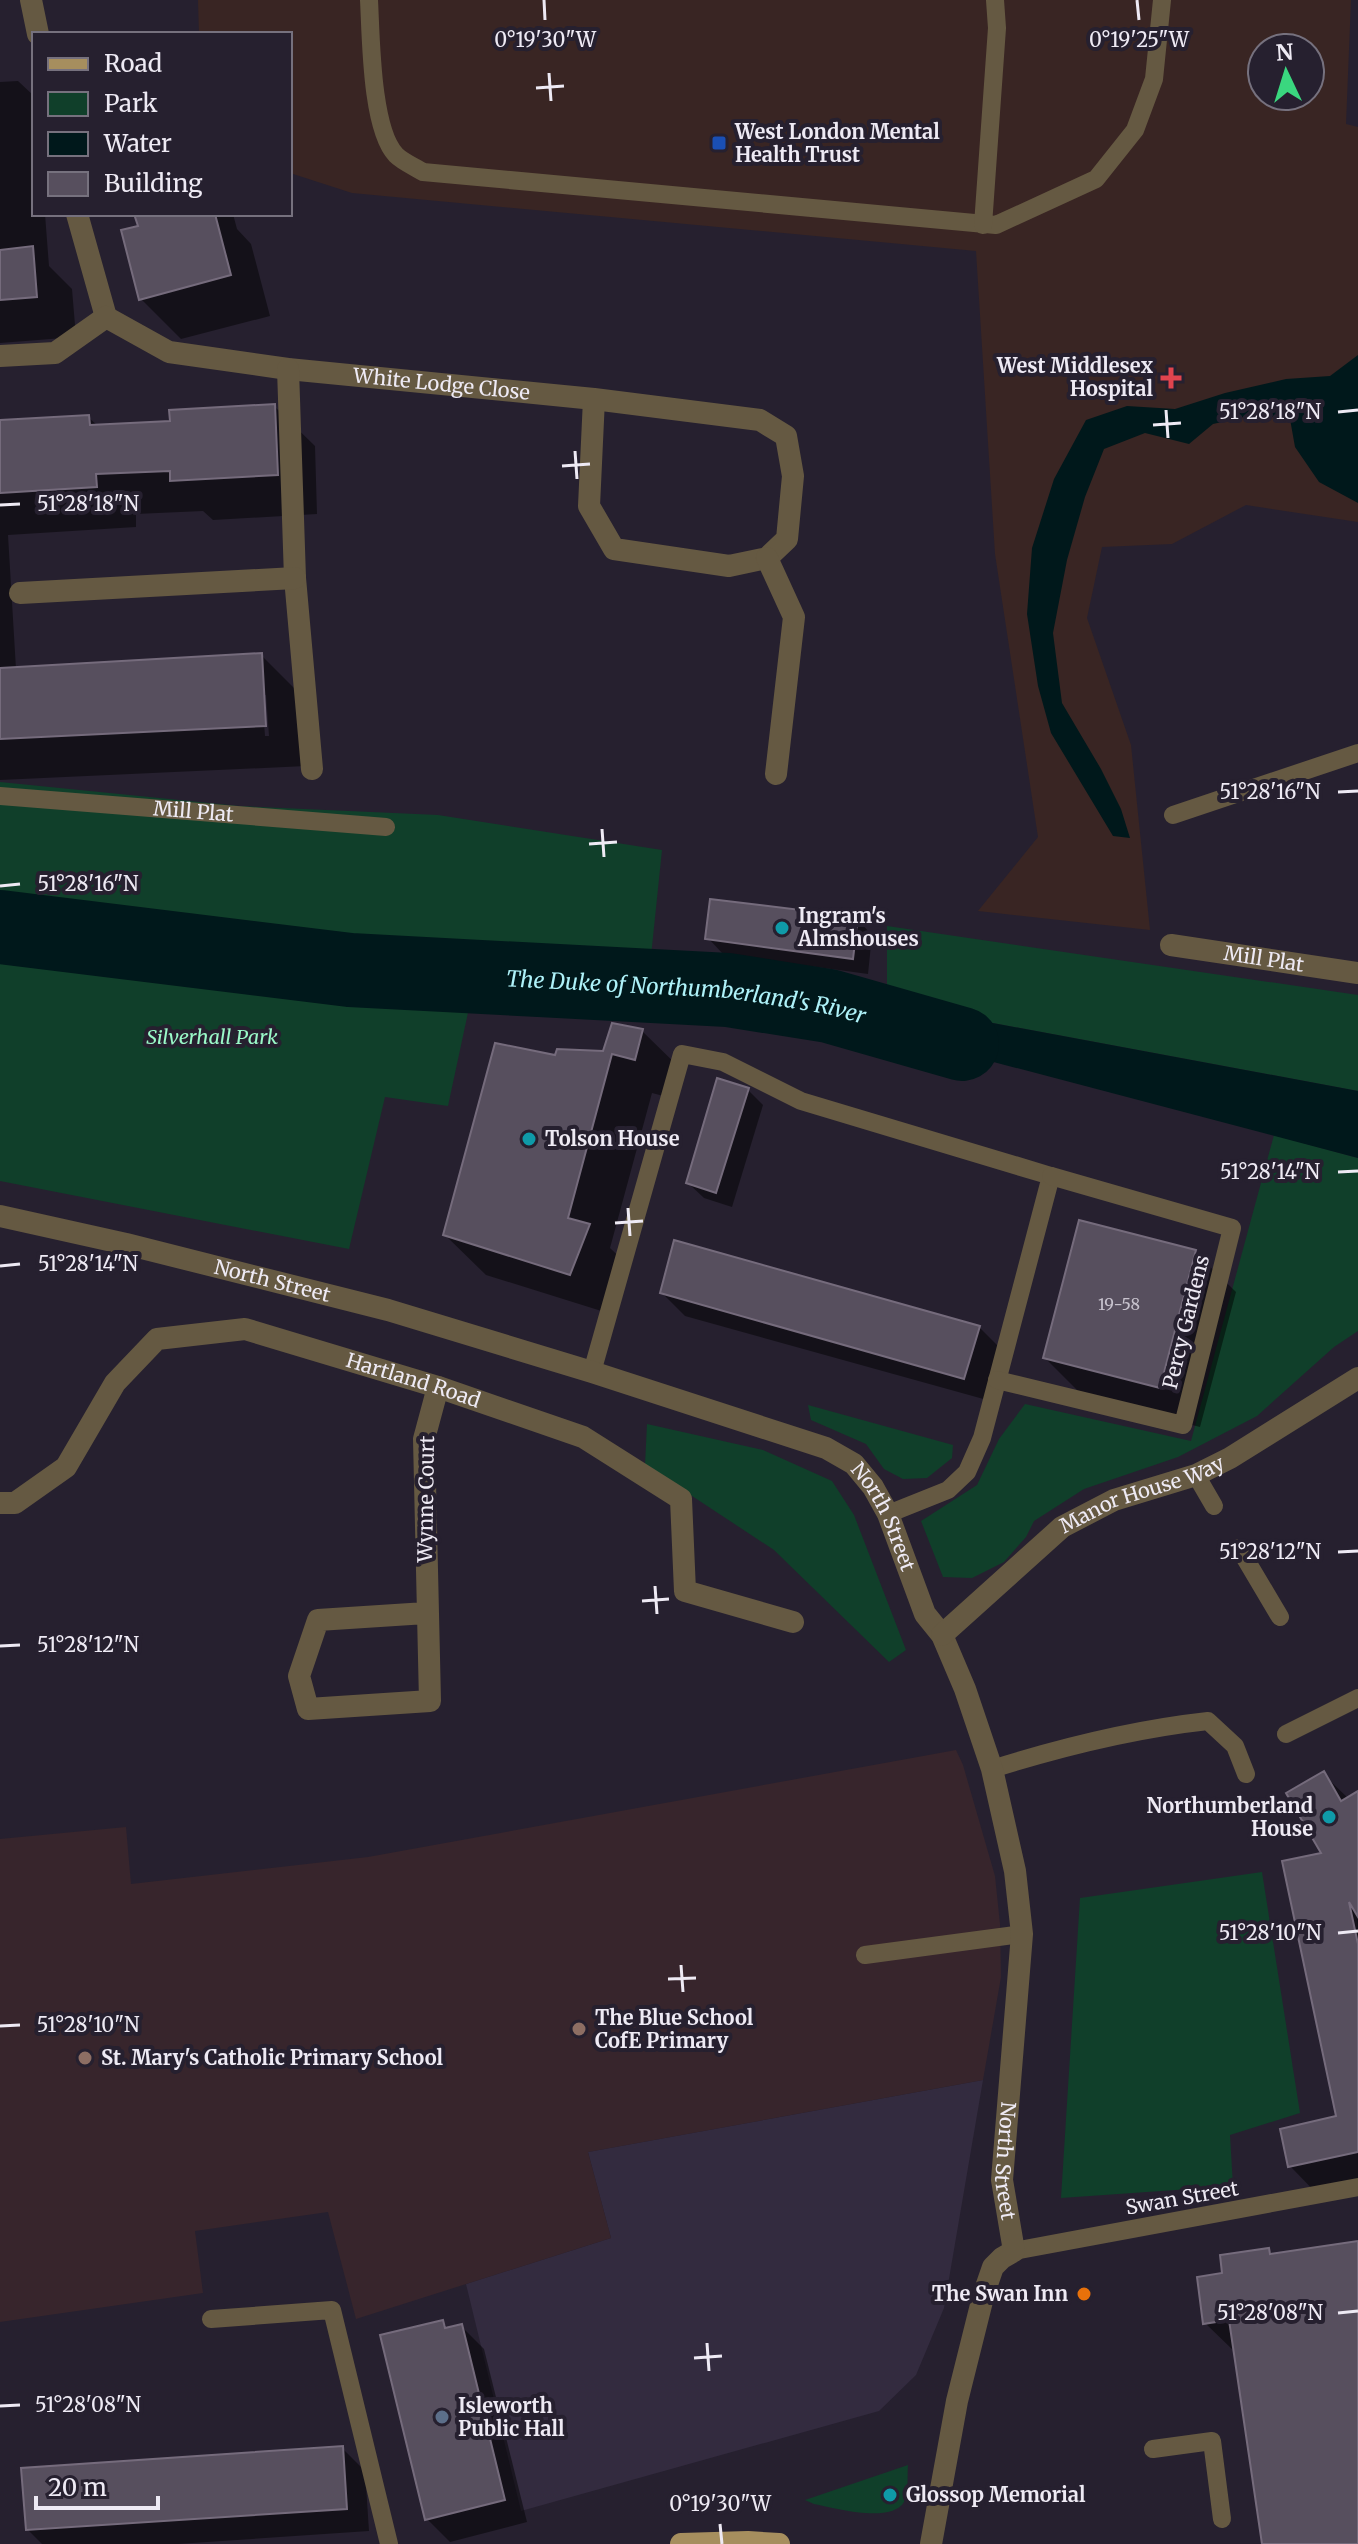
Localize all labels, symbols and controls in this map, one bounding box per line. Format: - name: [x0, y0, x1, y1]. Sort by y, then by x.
- text: 0°19'30"W: [494, 27, 597, 52]
- text: 0°19'25"W: [1089, 27, 1190, 52]
- legend: [32, 32, 292, 216]
- north arrow: [1246, 32, 1326, 112]
- text: N: [1275, 37, 1295, 67]
- text: Road: [104, 48, 162, 79]
- text: Park: [104, 88, 158, 119]
- place label: West London Mental Health Trust: [734, 119, 940, 167]
- text: Water: [103, 128, 172, 159]
- marker: West London Mental Health Trust: [710, 134, 728, 152]
- text: Building: [104, 168, 203, 199]
- place label: West Middlesex Hospital: [996, 353, 1154, 401]
- street label: White Lodge Close: [351, 362, 531, 405]
- marker: West Middlesex Hospital: [1160, 367, 1182, 389]
- text: 51°28'18"N: [1219, 399, 1322, 424]
- text: 51°28'18"N: [37, 491, 140, 516]
- text: 51°28'16"N: [1220, 779, 1321, 804]
- street label: Mill Plat: [152, 795, 235, 827]
- text: 51°28'16"N: [38, 871, 139, 896]
- place label: Ingram's Almshouses: [797, 903, 919, 951]
- marker: Ingram's Almshouses: [773, 919, 791, 937]
- street label: Mill Plat: [1222, 940, 1306, 977]
- water label: The Duke of Northumberland's River: [505, 964, 870, 1030]
- park label: Silverhall Park: [146, 1024, 278, 1049]
- place label: Tolson House: [545, 1126, 680, 1151]
- marker: Tolson House: [520, 1130, 538, 1148]
- text: 51°28'14"N: [1220, 1159, 1321, 1184]
- text: 51°28'14"N: [38, 1251, 139, 1276]
- street label: Percy Gardens: [1157, 1252, 1214, 1391]
- street label: North Street: [212, 1254, 333, 1307]
- house number: 19-58: [1098, 1294, 1140, 1314]
- street label: Hartland Road: [343, 1347, 484, 1413]
- street label: Wynne Court: [412, 1435, 439, 1564]
- street label: Manor House Way: [1055, 1450, 1228, 1538]
- street label: North Street: [846, 1457, 921, 1575]
- text: 51°28'12"N: [1219, 1539, 1322, 1564]
- text: 51°28'12"N: [37, 1632, 140, 1657]
- place label: Northumberland House: [1147, 1793, 1313, 1841]
- marker: Northumberland House: [1320, 1808, 1338, 1826]
- text: 51°28'10"N: [1219, 1920, 1322, 1945]
- place label: The Blue School CofE Primary: [595, 2005, 754, 2053]
- text: 51°28'10"N: [37, 2012, 140, 2037]
- marker: The Blue School CofE Primary: [570, 2020, 588, 2038]
- place label: St. Mary's Catholic Primary School: [101, 2045, 444, 2070]
- marker: St. Mary's Catholic Primary School: [76, 2049, 94, 2067]
- street label: North Street: [990, 2101, 1022, 2222]
- street label: Swan Street: [1123, 2175, 1241, 2220]
- place label: The Swan Inn: [932, 2281, 1068, 2306]
- marker: The Swan Inn: [1075, 2285, 1093, 2303]
- text: 51°28'08"N: [1217, 2300, 1323, 2325]
- text: 51°28'08"N: [35, 2392, 141, 2417]
- place label: Isleworth Public Hall: [458, 2393, 565, 2441]
- marker: Isleworth Public Hall: [433, 2408, 451, 2426]
- scale bar: [36, 2460, 158, 2510]
- text: 20 m: [48, 2472, 107, 2503]
- place label: Glossop Memorial: [906, 2482, 1086, 2507]
- marker: Glossop Memorial: [881, 2486, 899, 2504]
- text: 0°19'30"W: [669, 2491, 772, 2516]

